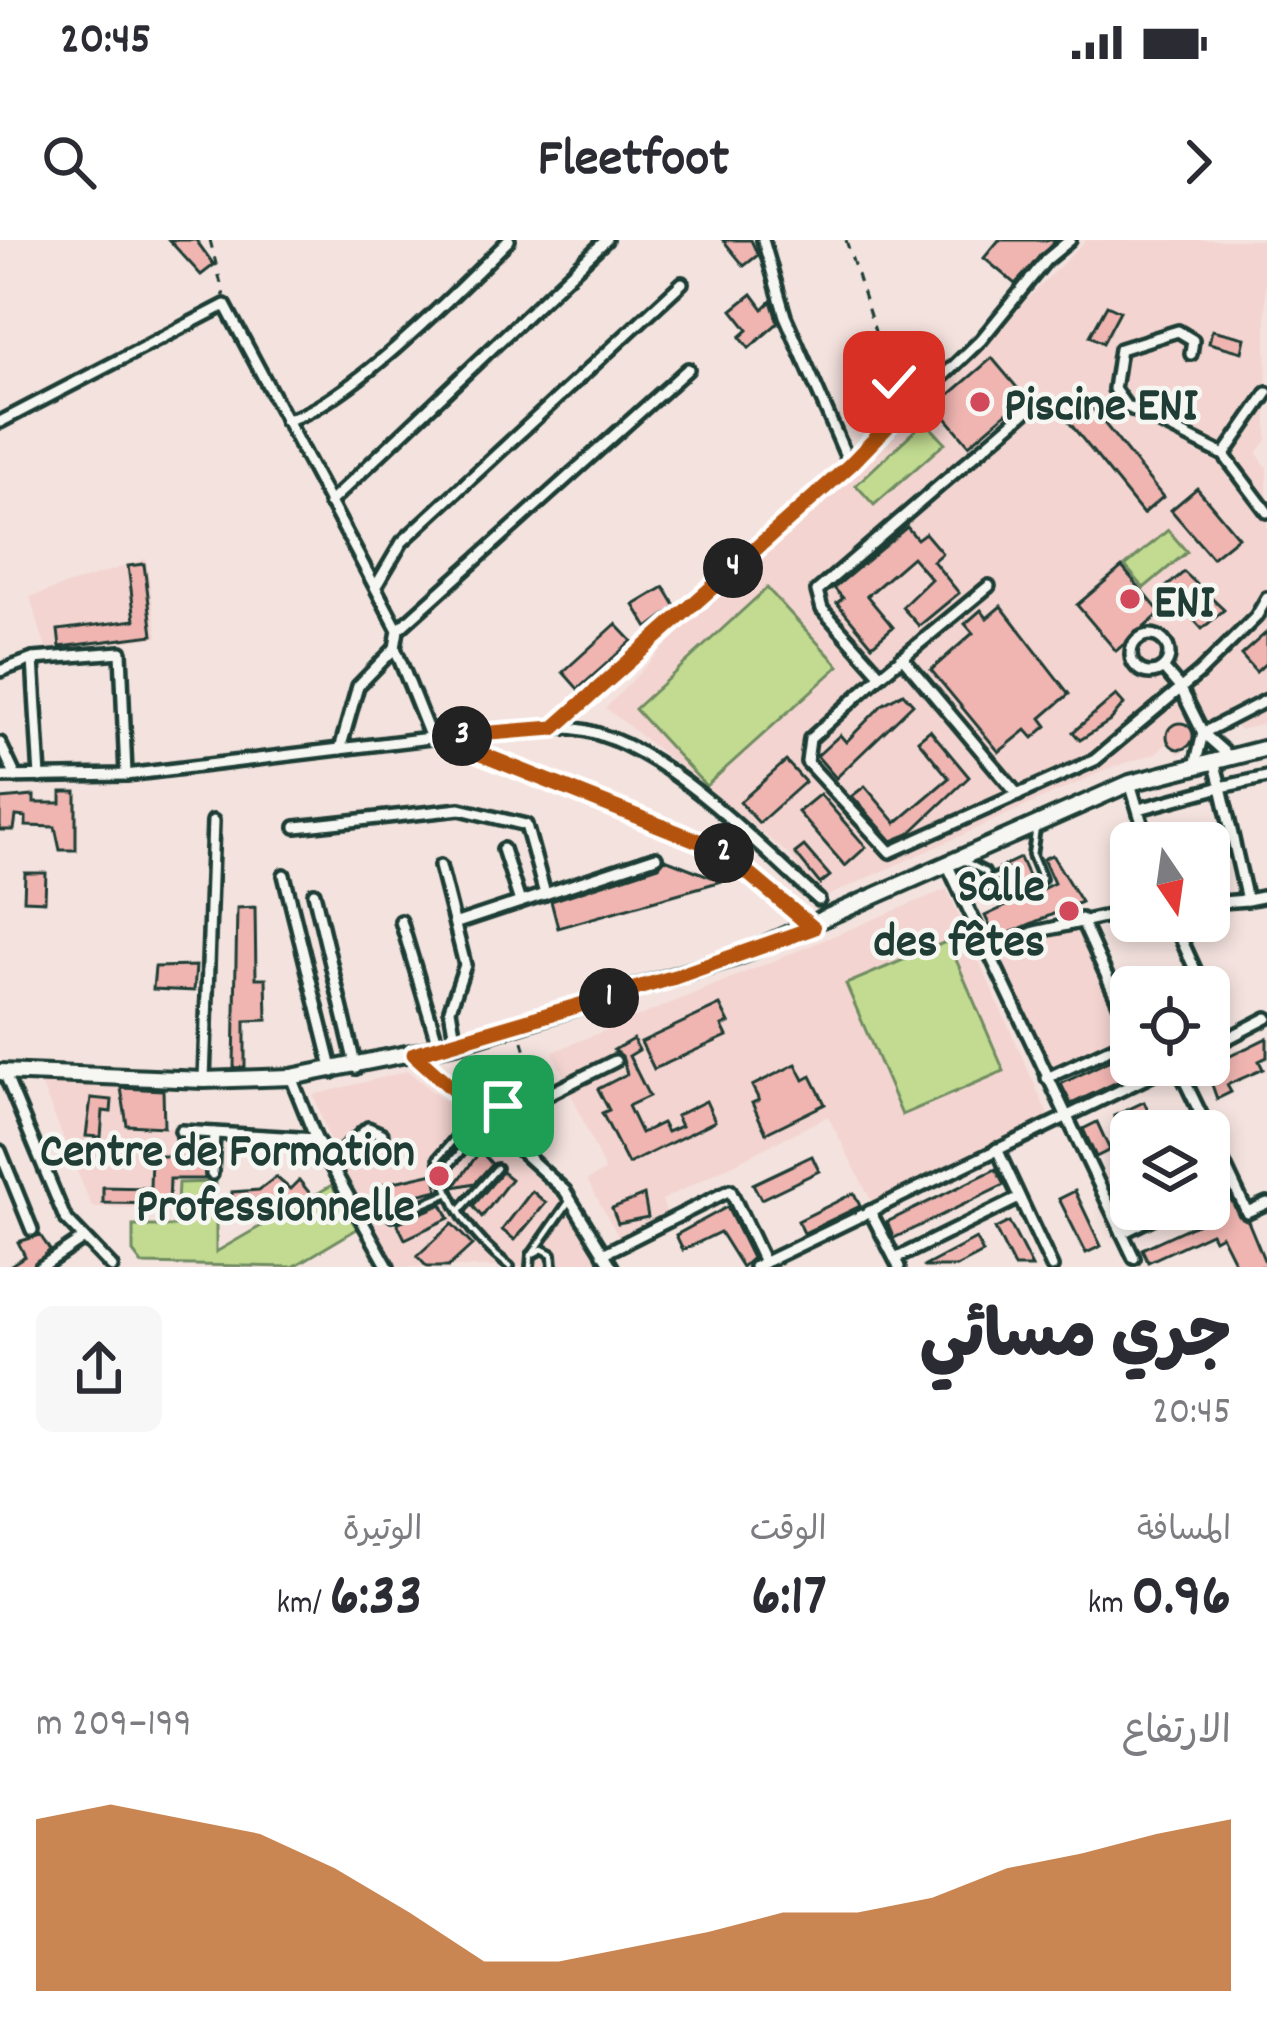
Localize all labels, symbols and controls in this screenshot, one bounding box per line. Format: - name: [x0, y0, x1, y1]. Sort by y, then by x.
- text: 20:45: [60, 10, 151, 74]
- text: Fleetfoot: [538, 124, 729, 201]
- icon: search: [36, 129, 102, 195]
- icon: forward: [1165, 129, 1231, 195]
- pin: [843, 331, 945, 433]
- icon: check: [861, 349, 927, 415]
- place label: Piscine ENI: [1004, 375, 1198, 444]
- marker: Piscine ENI: [967, 389, 993, 415]
- pin: 4: [703, 538, 763, 598]
- text: 4: [726, 544, 740, 591]
- place label: ENI: [1154, 572, 1215, 641]
- marker: ENI: [1117, 586, 1143, 612]
- pin: 3: [432, 706, 492, 766]
- text: 3: [455, 712, 469, 759]
- north arrow: [1110, 822, 1230, 942]
- map controls: [1110, 822, 1230, 1230]
- pin: 2: [694, 823, 754, 883]
- text: 2: [717, 829, 731, 876]
- place label: Salle des fêtes: [874, 856, 1045, 980]
- marker: Salle des fêtes: [1056, 898, 1082, 924]
- button: locate: [1110, 966, 1230, 1086]
- pin: 1: [579, 968, 639, 1028]
- text: 1: [605, 974, 613, 1021]
- pin: [452, 1055, 554, 1157]
- icon: arrive: [470, 1073, 536, 1139]
- button: layers: [1110, 1110, 1230, 1230]
- place label: Centre de Formation Professionnelle: [40, 1121, 415, 1245]
- marker: Centre de Formation Professionnelle: [426, 1163, 452, 1189]
- text: جري مسائي: [920, 1295, 1231, 1389]
- button: share: [36, 1306, 162, 1432]
- text: 20:45: [1152, 1387, 1231, 1442]
- text: الوتيرة: [343, 1509, 422, 1556]
- text: الوقت: [750, 1509, 827, 1556]
- text: المسافة: [1137, 1509, 1231, 1556]
- text: 6:33: [330, 1557, 422, 1643]
- text: 6:17: [751, 1557, 827, 1643]
- text: 0.96: [1131, 1557, 1231, 1643]
- text: /km: [277, 1582, 330, 1629]
- text: km: [1088, 1582, 1131, 1629]
- text: 199–209 m: [36, 1699, 192, 1754]
- text: الارتفاع: [1122, 1707, 1231, 1762]

